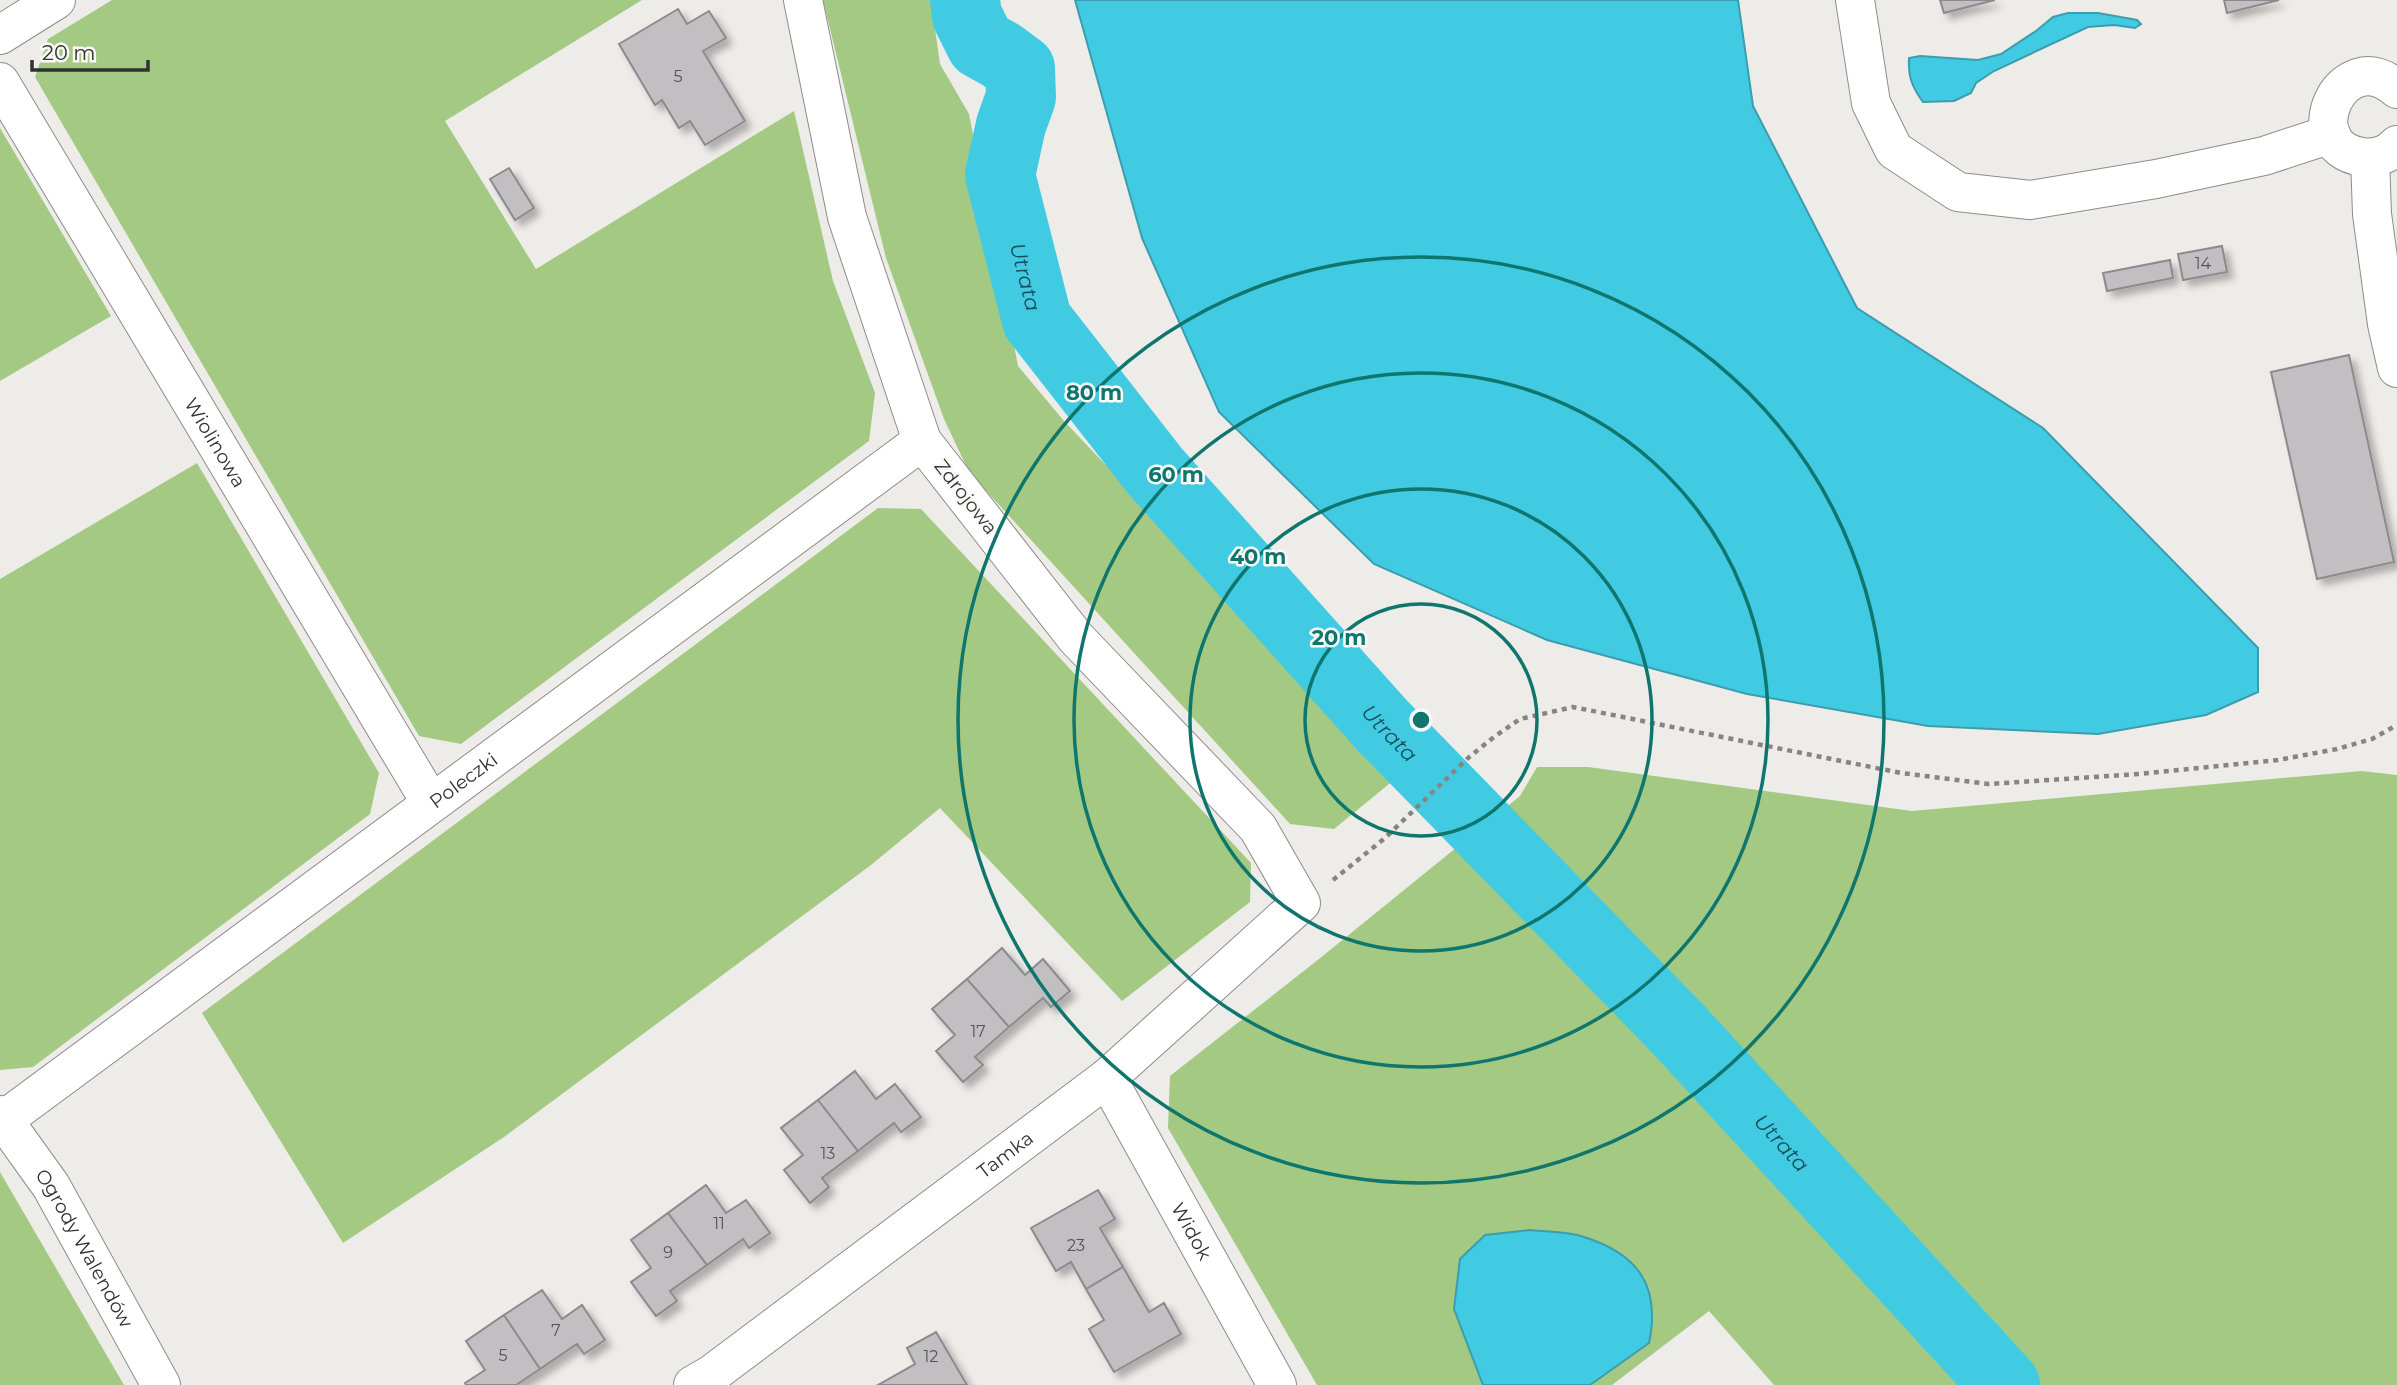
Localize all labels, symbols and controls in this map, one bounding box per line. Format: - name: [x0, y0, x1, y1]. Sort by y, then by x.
- scale bar: [32, 28, 147, 72]
- text: 20 m: [42, 40, 96, 65]
- house number: 5: [673, 67, 683, 86]
- water label: Utrata: [1005, 240, 1047, 314]
- house number: 14: [2195, 254, 2212, 273]
- text: 80 m: [1066, 380, 1122, 405]
- street label: Wiolinowa: [180, 394, 251, 491]
- street label: Zdrojowa: [930, 455, 1002, 539]
- text: 60 m: [1148, 462, 1204, 487]
- text: 40 m: [1230, 544, 1286, 569]
- text: 20 m: [1312, 625, 1366, 650]
- water label: Utrata: [1357, 699, 1423, 767]
- centre of rings: [1409, 708, 1433, 732]
- street label: Poleczki: [425, 747, 502, 813]
- house number: 17: [970, 1022, 986, 1041]
- water label: Utrata: [1749, 1108, 1815, 1176]
- street label: Tamka: [972, 1126, 1037, 1183]
- house number: 13: [821, 1144, 835, 1163]
- street label: Ogrody Walendów: [31, 1164, 139, 1332]
- street label: Widok: [1167, 1198, 1217, 1264]
- house number: 11: [713, 1214, 725, 1233]
- house number: 23: [1067, 1236, 1085, 1255]
- house number: 9: [663, 1243, 673, 1262]
- house number: 7: [551, 1321, 561, 1340]
- house number: 5: [498, 1346, 508, 1365]
- house number: 12: [924, 1347, 938, 1366]

